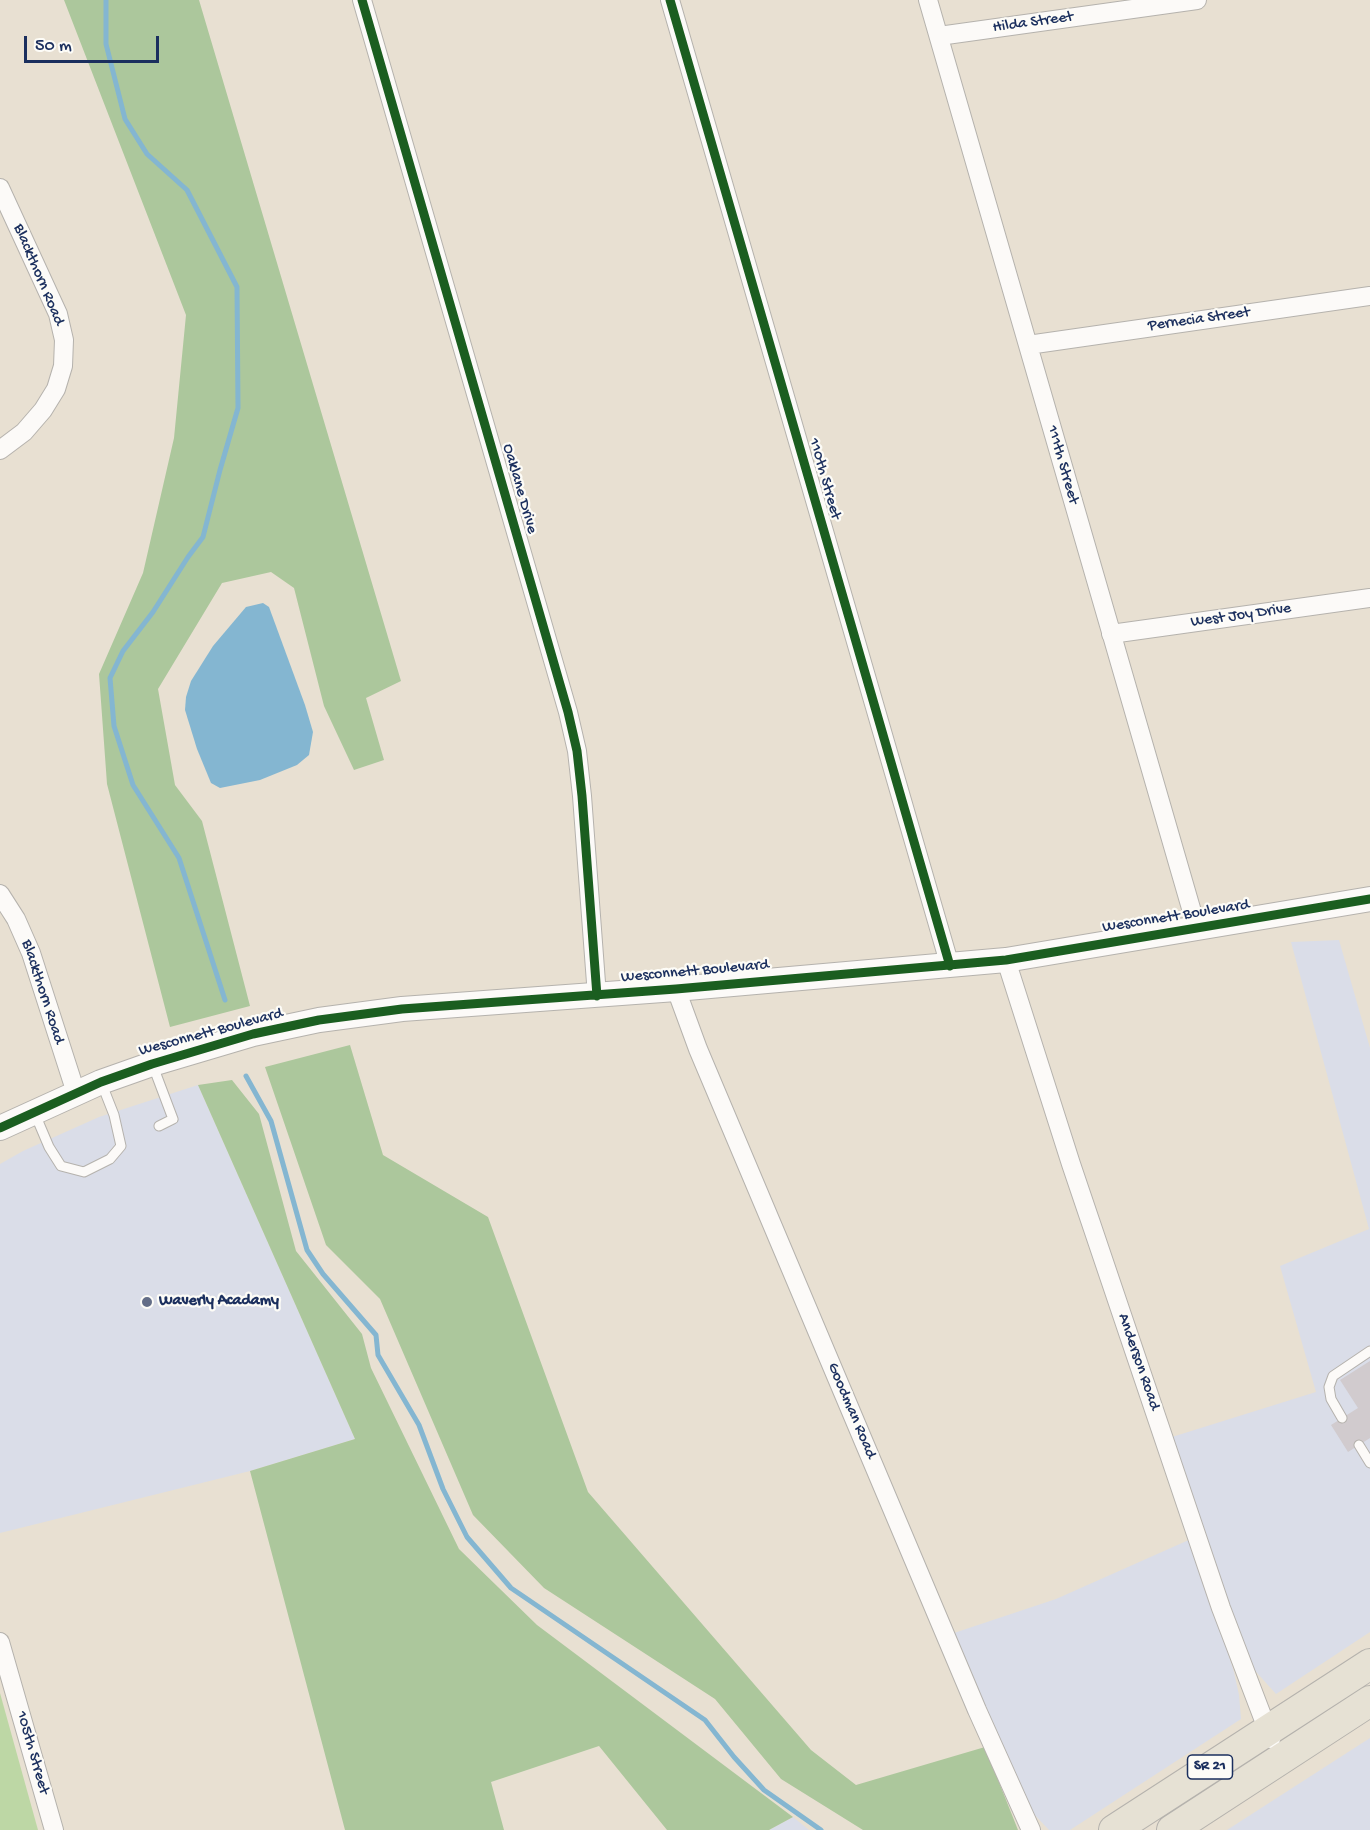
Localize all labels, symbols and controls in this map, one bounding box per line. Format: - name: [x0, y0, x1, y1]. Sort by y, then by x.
- street label: Hilda Street: [992, 8, 1074, 38]
- scale bar: [27, 24, 162, 62]
- text: 50 m: [35, 36, 72, 57]
- street label: Blackthorn Road: [8, 221, 68, 329]
- street label: Pernecia Street: [1147, 303, 1251, 337]
- street label: 111th Street: [1042, 423, 1082, 507]
- street label: 110th Street: [803, 436, 845, 522]
- street label: Oaklane Drive: [497, 442, 541, 536]
- street label: West Joy Drive: [1189, 599, 1293, 633]
- street label: Wesconnett Boulevard: [1101, 896, 1251, 938]
- street label: Blackthorn Road: [16, 937, 68, 1047]
- street label: Wesconnett Boulevard: [620, 956, 770, 988]
- street label: Wesconnett Boulevard: [137, 1005, 285, 1061]
- place label: Waverly Acadamy: [159, 1292, 279, 1312]
- marker: Waverly Acadamy: [140, 1295, 154, 1309]
- street label: Anderson Road: [1113, 1311, 1163, 1413]
- street label: Goodman Road: [822, 1360, 880, 1462]
- street label: 105th Street: [11, 1709, 53, 1797]
- road number: SR 21: [1188, 1755, 1232, 1779]

